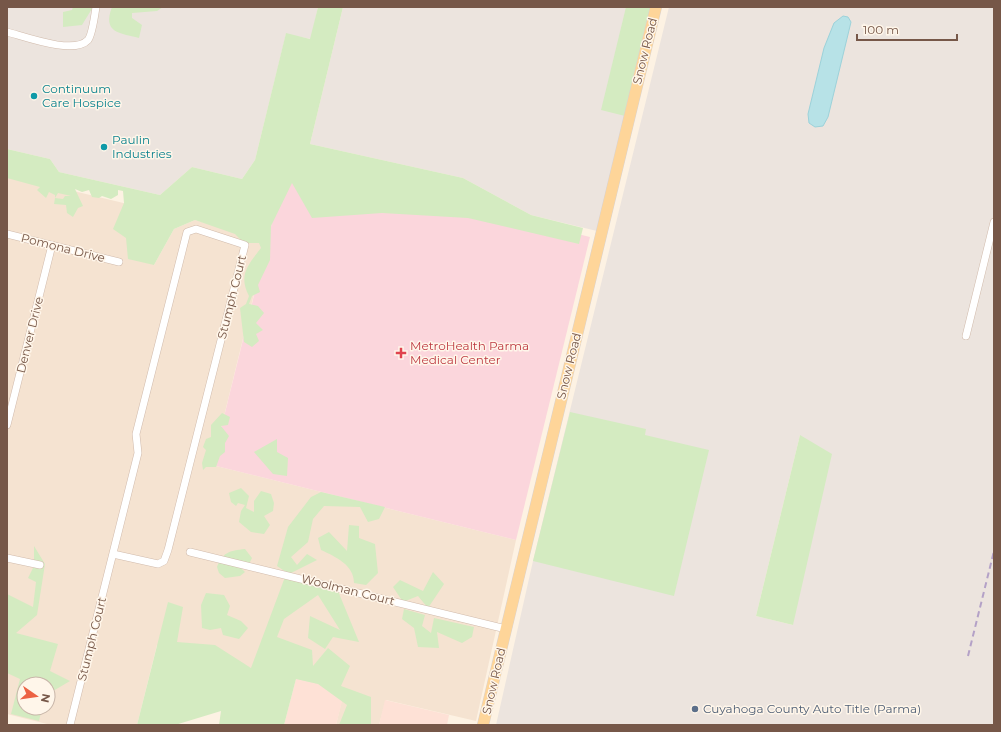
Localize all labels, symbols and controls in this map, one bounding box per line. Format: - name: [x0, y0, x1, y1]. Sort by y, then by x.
- street label: Snow Road: [629, 16, 660, 86]
- scale bar: [857, 16, 957, 42]
- text: 100 m: [863, 22, 899, 37]
- place label: Continuum Care Hospice: [42, 81, 121, 110]
- marker: Continuum Care Hospice: [29, 91, 39, 101]
- place label: Paulin Industries: [112, 132, 172, 161]
- marker: Paulin Industries: [99, 142, 109, 152]
- street label: Pomona Drive: [20, 230, 107, 265]
- street label: Stumph Court: [214, 253, 249, 340]
- street label: Denver Drive: [13, 295, 46, 375]
- street label: Snow Road: [553, 331, 584, 401]
- place label: MetroHealth Parma Medical Center: [410, 338, 529, 367]
- marker: MetroHealth Parma Medical Center: [395, 347, 407, 359]
- street label: Woolman Court: [300, 571, 396, 608]
- street label: Stumph Court: [74, 595, 109, 682]
- street label: Snow Road: [479, 646, 508, 716]
- north arrow: [16, 676, 56, 716]
- text: N: [38, 692, 54, 704]
- place label: Cuyahoga County Auto Title (Parma): [703, 701, 921, 716]
- marker: Cuyahoga County Auto Title (Parma): [690, 704, 700, 714]

